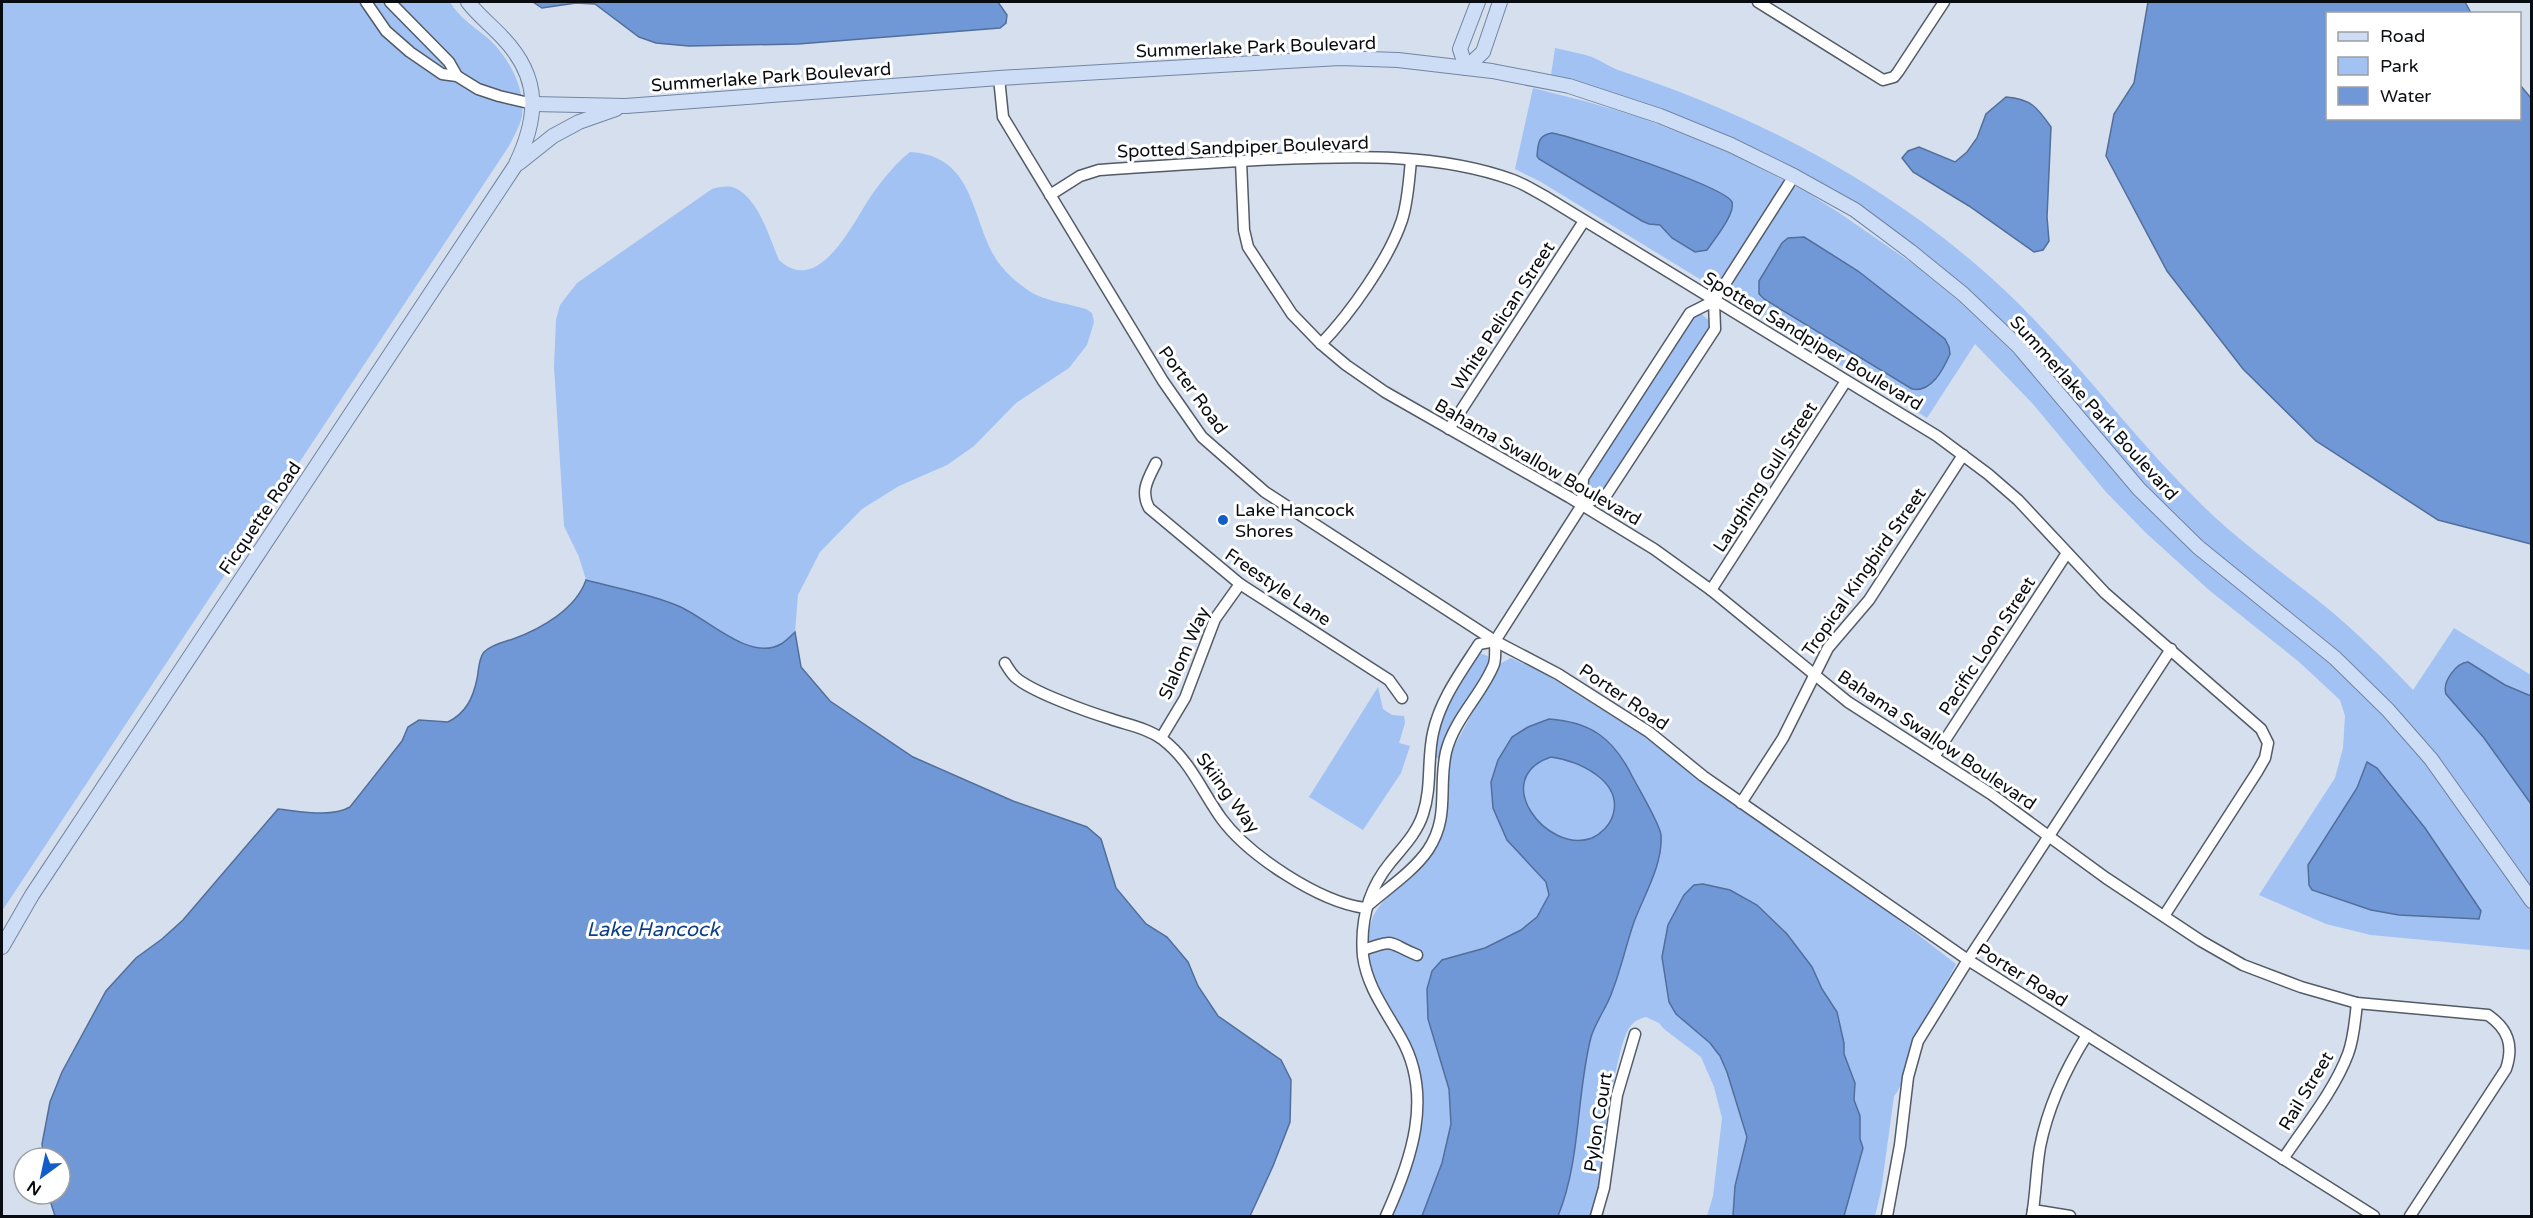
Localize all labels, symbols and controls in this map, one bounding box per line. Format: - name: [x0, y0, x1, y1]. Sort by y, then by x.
- legend: [2326, 12, 2521, 120]
- text: Road: [2380, 25, 2425, 47]
- street label: Summerlake Park Boulevard: [1135, 32, 1377, 62]
- text: Park: [2380, 55, 2419, 77]
- street label: Summerlake Park Boulevard: [650, 58, 892, 96]
- text: Water: [2380, 85, 2431, 107]
- street label: Spotted Sandpiper Boulevard: [1117, 132, 1369, 162]
- street label: White Pelican Street: [1447, 237, 1559, 395]
- street label: Spotted Sandpiper Boulevard: [1699, 267, 1927, 415]
- street label: Summerlake Park Boulevard: [2005, 311, 2183, 505]
- street label: Porter Road: [1154, 342, 1232, 438]
- street label: Bahama Swallow Boulevard: [1431, 394, 1645, 530]
- street label: Laughing Gull Street: [1708, 398, 1822, 556]
- street label: Ficquette Road: [214, 458, 306, 578]
- street label: Tropical Kingbird Street: [1797, 483, 1931, 661]
- place label: Lake Hancock Shores: [1235, 499, 1355, 542]
- marker: Lake Hancock Shores: [1216, 513, 1230, 527]
- street label: Freestyle Lane: [1221, 543, 1335, 631]
- street label: Pacific Loon Street: [1934, 572, 2040, 719]
- street label: Slalom Way: [1154, 603, 1214, 703]
- street label: Porter Road: [1575, 659, 1673, 735]
- street label: Bahama Swallow Boulevard: [1833, 665, 2041, 815]
- street label: Skiing Way: [1192, 749, 1265, 838]
- water label: Lake Hancock: [587, 918, 722, 942]
- street label: Porter Road: [1972, 938, 2072, 1012]
- street label: Rail Street: [2274, 1048, 2338, 1134]
- street label: Pylon Court: [1579, 1070, 1617, 1173]
- north arrow: [12, 1146, 72, 1206]
- text: N: [24, 1176, 45, 1200]

